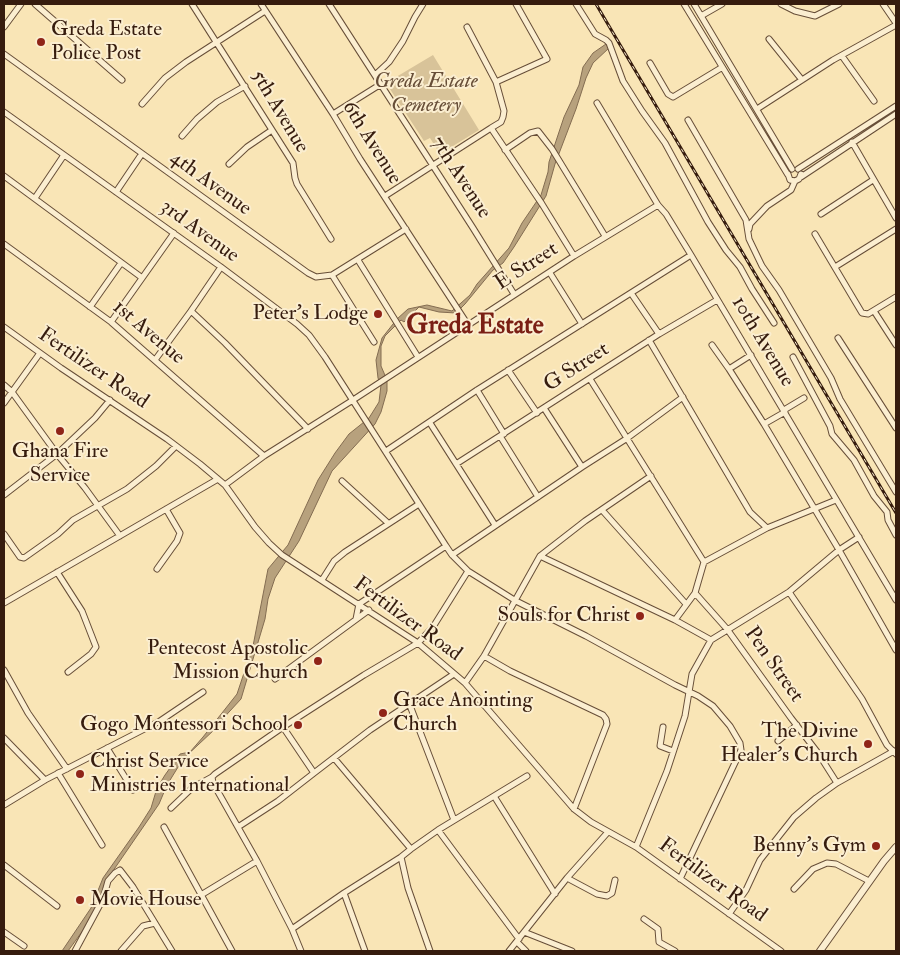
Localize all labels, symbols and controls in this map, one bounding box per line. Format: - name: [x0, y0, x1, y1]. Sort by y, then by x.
- place label: Greda Estate Police Post: [51, 17, 162, 67]
- marker: Greda Estate Police Post: [35, 36, 47, 48]
- street label: 5th Avenue: [244, 66, 314, 158]
- park label: Greda Estate Cemetery: [374, 69, 478, 119]
- street label: 6th Avenue: [336, 97, 406, 189]
- street label: 7th Avenue: [424, 132, 496, 224]
- street label: 4th Avenue: [164, 146, 256, 222]
- street label: 3rd Avenue: [155, 195, 243, 269]
- street label: E Street: [491, 237, 563, 297]
- street label: 10th Avenue: [725, 292, 799, 392]
- street label: 1st Avenue: [107, 295, 189, 371]
- place label: Peter's Lodge: [252, 301, 368, 327]
- marker: Peter's Lodge: [372, 308, 384, 320]
- district label: Greda Estate: [406, 311, 544, 343]
- street label: Fertilizer Road: [33, 323, 153, 415]
- street label: G Street: [540, 338, 614, 398]
- marker: Ghana Fire Service: [54, 425, 66, 437]
- place label: Ghana Fire Service: [12, 439, 108, 489]
- street label: Fertilizer Road: [348, 572, 466, 668]
- place label: Souls for Christ: [497, 603, 630, 629]
- marker: Souls for Christ: [634, 610, 646, 622]
- street label: Pen Street: [738, 622, 808, 708]
- place label: Pentecost Apostolic Mission Church: [147, 636, 308, 686]
- marker: Pentecost Apostolic Mission Church: [312, 655, 324, 667]
- place label: Grace Anointing Church: [393, 688, 533, 738]
- marker: Grace Anointing Church: [377, 707, 389, 719]
- place label: Gogo Montessori School: [80, 712, 288, 738]
- marker: Gogo Montessori School: [292, 719, 304, 731]
- place label: The Divine Healer’s Church: [721, 719, 858, 769]
- marker: The Divine Healer’s Church: [862, 738, 874, 750]
- place label: Christ Service Ministries International: [90, 749, 289, 799]
- marker: Christ Service Ministries International: [74, 768, 86, 780]
- street label: Fertilizer Road: [653, 833, 771, 929]
- place label: Benny’s Gym: [753, 833, 866, 859]
- marker: Benny’s Gym: [870, 840, 882, 852]
- place label: Movie House: [90, 887, 201, 913]
- marker: Movie House: [74, 894, 86, 906]

